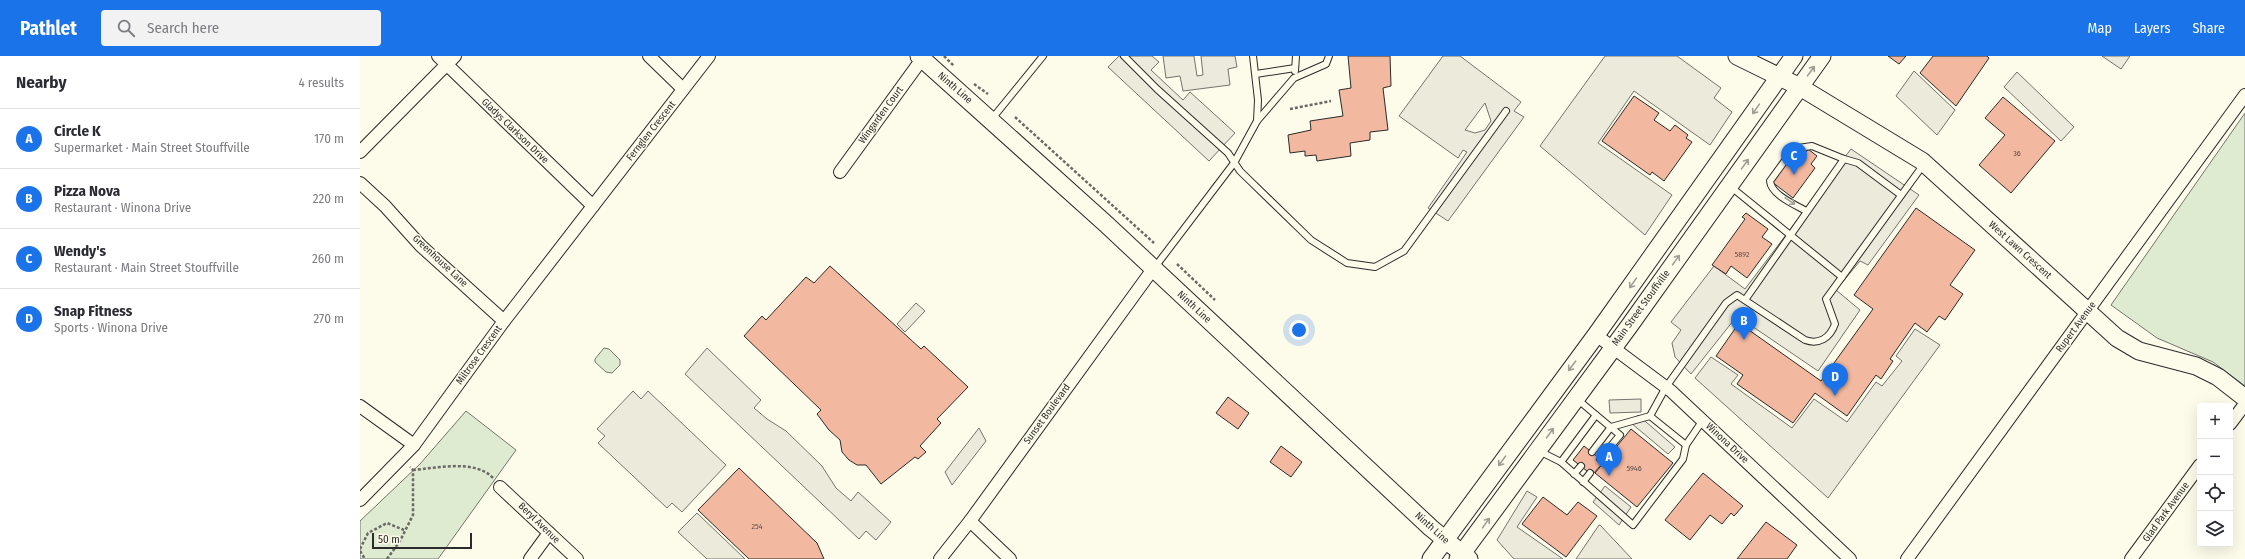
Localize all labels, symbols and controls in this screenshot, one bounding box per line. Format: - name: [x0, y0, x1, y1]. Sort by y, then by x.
- search box: [101, 10, 381, 46]
- text: Pathlet: [20, 17, 77, 40]
- icon: search: [115, 17, 137, 39]
- text: Search here: [147, 19, 219, 37]
- text: Map: [2088, 20, 2112, 37]
- text: Layers: [2134, 20, 2170, 37]
- text: Share: [2192, 20, 2225, 37]
- one-way arrow: [1807, 66, 1815, 77]
- street label: Ninth Line: [935, 70, 975, 106]
- text: Nearby: [16, 72, 67, 93]
- text: 4 results: [298, 75, 344, 90]
- street label: Wingarden Court: [856, 83, 906, 146]
- street label: Gladys Clarkson Drive: [479, 96, 551, 166]
- street label: Fernglen Crescent: [624, 98, 678, 163]
- one-way arrow: [1752, 103, 1760, 114]
- text: Circle K: [54, 122, 101, 140]
- text: A: [25, 131, 33, 146]
- text: 170 m: [314, 131, 344, 146]
- text: Supermarket · Main Street Stouffville: [54, 140, 250, 155]
- pin: C: [1781, 142, 1807, 175]
- house number: 36: [2013, 149, 2021, 158]
- one-way arrow: [1741, 159, 1749, 170]
- text: Pizza Nova: [54, 182, 120, 200]
- text: B: [25, 191, 33, 206]
- text: 220 m: [313, 191, 344, 206]
- one-way arrow: [1784, 197, 1795, 205]
- text: Restaurant · Winona Drive: [54, 200, 191, 215]
- street label: West Lawn Crescent: [1986, 219, 2054, 282]
- street label: Greenhouse Lane: [410, 232, 470, 290]
- text: Wendy's: [54, 242, 106, 260]
- house number: 5892: [1735, 250, 1750, 259]
- text: C: [26, 251, 32, 266]
- text: 260 m: [312, 251, 344, 266]
- one-way arrow: [1672, 254, 1680, 265]
- text: Restaurant · Main Street Stouffville: [54, 260, 239, 275]
- street label: Main Street Stouffville: [1609, 268, 1673, 348]
- one-way arrow: [1629, 277, 1637, 288]
- street label: Ninth Line: [1175, 288, 1213, 326]
- street label: Rupert Avenue: [2053, 299, 2099, 355]
- text: Snap Fitness: [54, 302, 132, 320]
- pin: B: [1731, 307, 1757, 340]
- text: D: [25, 311, 33, 326]
- text: 270 m: [313, 311, 344, 326]
- text: Sports · Winona Drive: [54, 320, 168, 335]
- your location: [1289, 320, 1309, 340]
- street label: Miltrose Crescent: [453, 322, 505, 387]
- one-way arrow: [1568, 360, 1576, 371]
- pin: D: [1822, 363, 1848, 396]
- street label: Sunset Boulevard: [1021, 382, 1073, 446]
- map controls: [2197, 403, 2233, 547]
- button: +: [2197, 403, 2233, 439]
- street label: Winona Drive: [1703, 420, 1751, 466]
- one-way arrow: [1546, 427, 1555, 438]
- button: −: [2197, 439, 2233, 475]
- pin: A: [1596, 443, 1622, 476]
- one-way arrow: [1498, 455, 1506, 466]
- house number: 5946: [1626, 464, 1642, 473]
- button: locate: [2197, 475, 2233, 511]
- street label: Glad Park Avenue: [2140, 480, 2192, 544]
- street label: Beryl Avenue: [516, 500, 562, 546]
- street label: Ninth Line: [1412, 510, 1452, 547]
- button: layers: [2197, 511, 2233, 547]
- one-way arrow: [1482, 518, 1490, 529]
- house number: 254: [751, 522, 763, 531]
- scale bar: [372, 531, 472, 550]
- text: 50 m: [378, 533, 400, 546]

